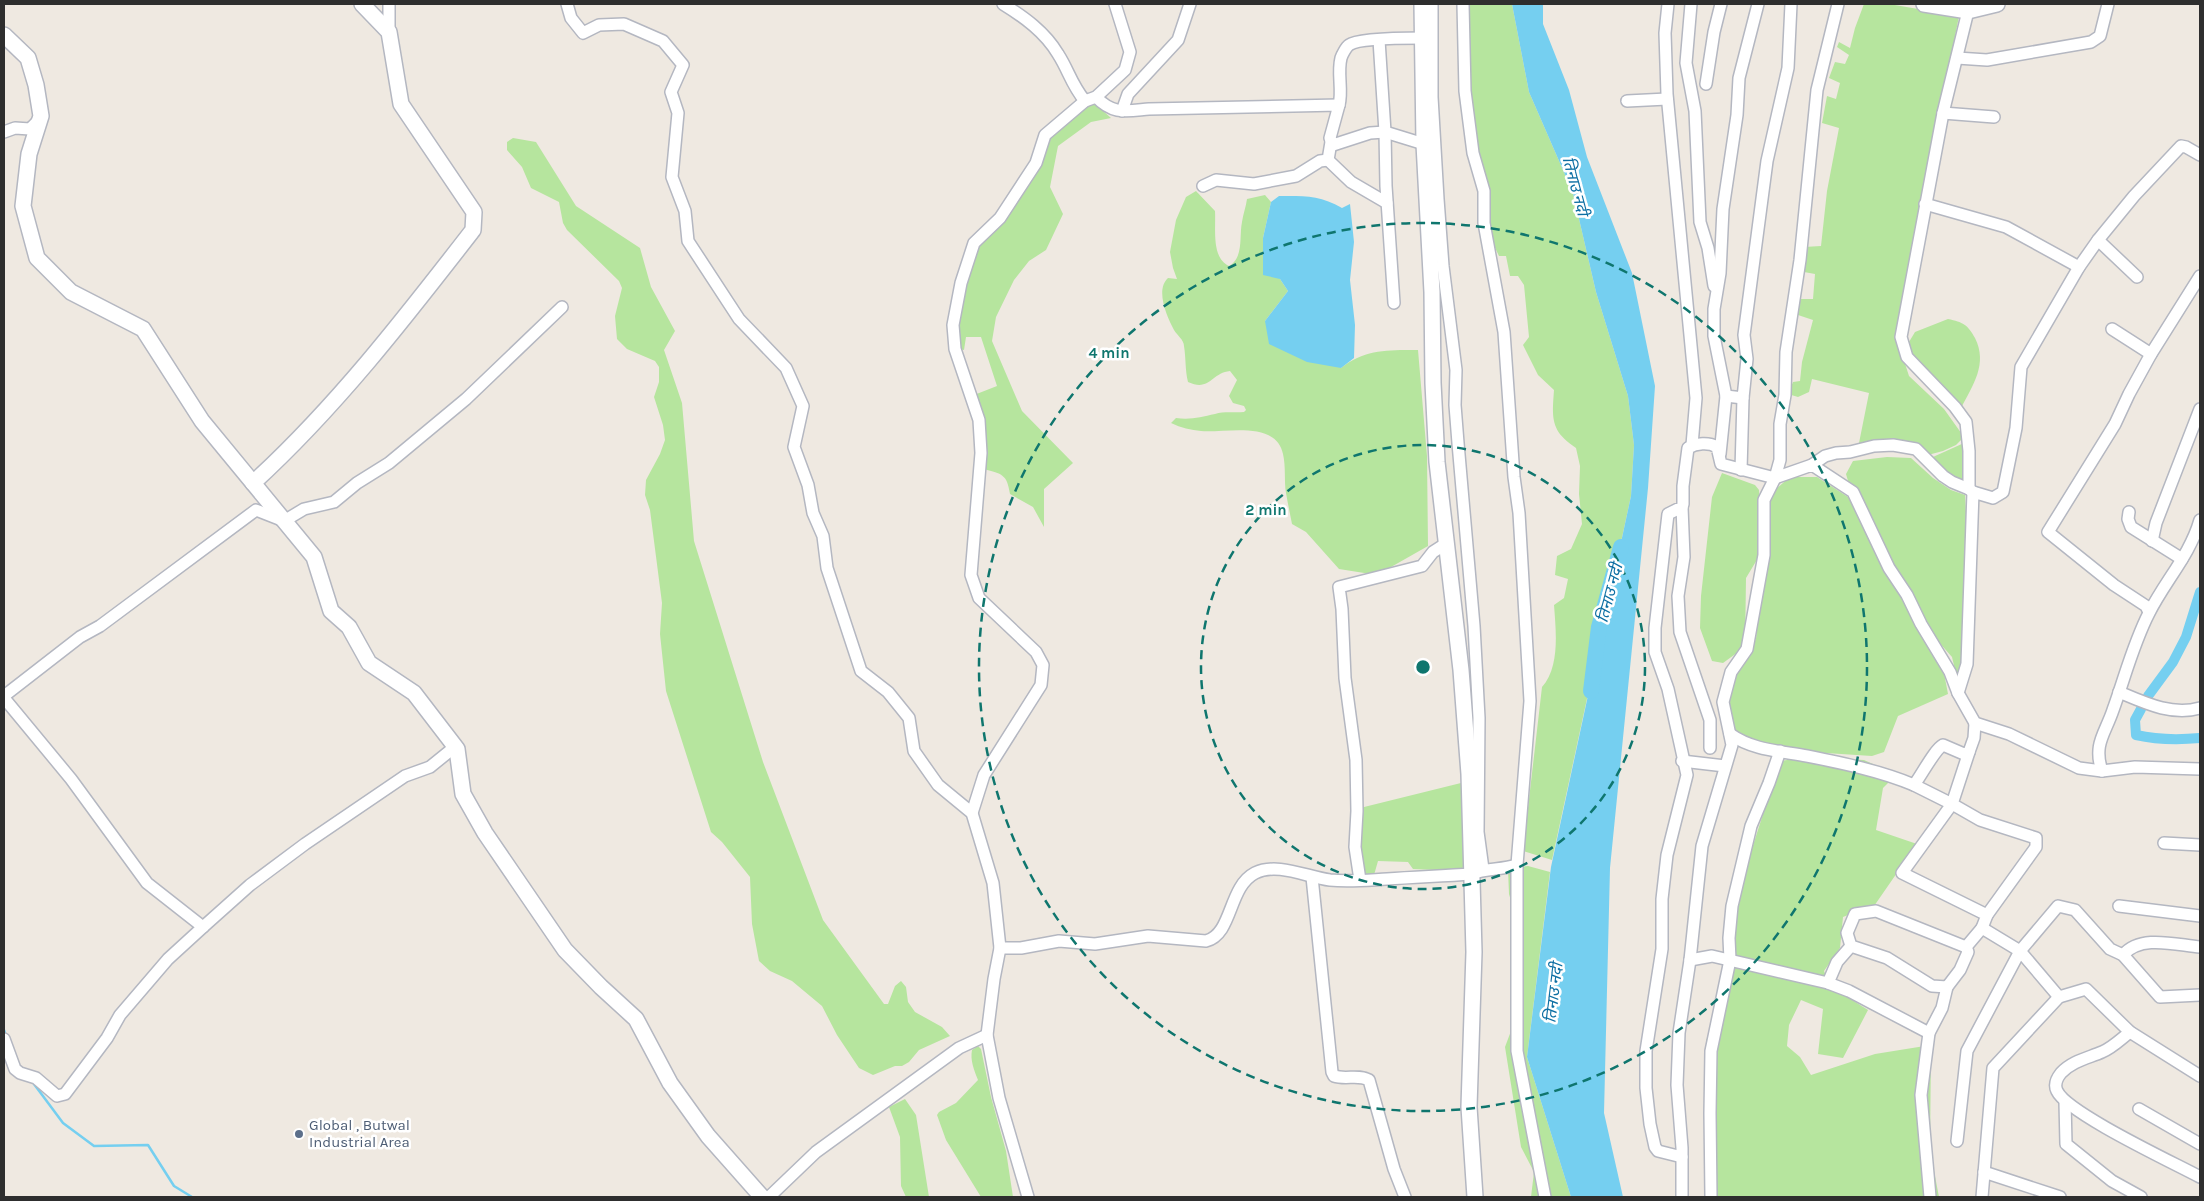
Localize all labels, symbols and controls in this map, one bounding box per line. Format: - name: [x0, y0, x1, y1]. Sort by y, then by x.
- water label: तिनाउ नदी: [1559, 155, 1593, 220]
- text: 4 min: [1088, 344, 1130, 362]
- text: 2 min: [1245, 501, 1287, 519]
- water label: तिनाउ नदी: [1593, 559, 1627, 625]
- centre of rings: [1414, 658, 1432, 676]
- water label: तिनाउ नदी: [1540, 959, 1567, 1024]
- place label: Global , Butwal Industrial Area: [309, 1116, 410, 1151]
- marker: Global , Butwal Industrial Area: [293, 1128, 305, 1140]

